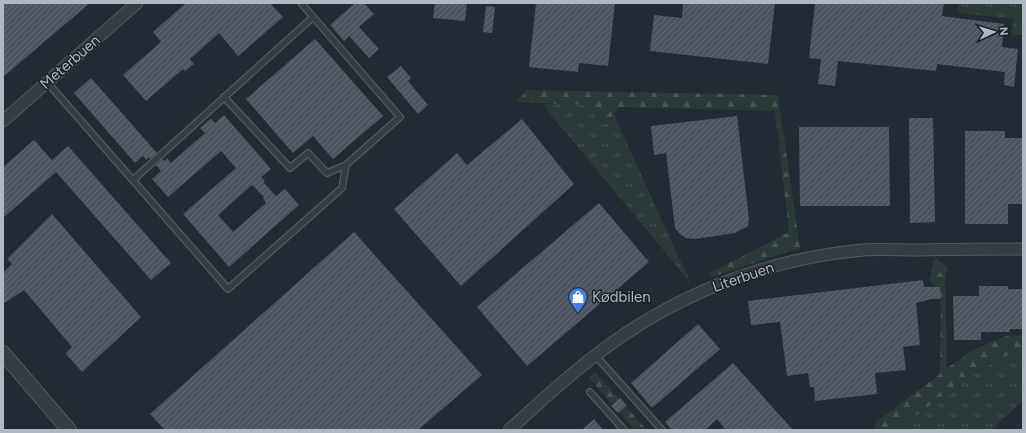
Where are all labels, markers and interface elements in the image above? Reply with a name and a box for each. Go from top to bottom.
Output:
north arrow [974,12,1014,52]
text: N [997,27,1010,36]
street label: Meterbuen [36,31,104,93]
street label: Literbuen [710,258,776,296]
shop icon: Kødbilen [567,286,589,314]
place label: Kødbilen [592,288,651,306]

